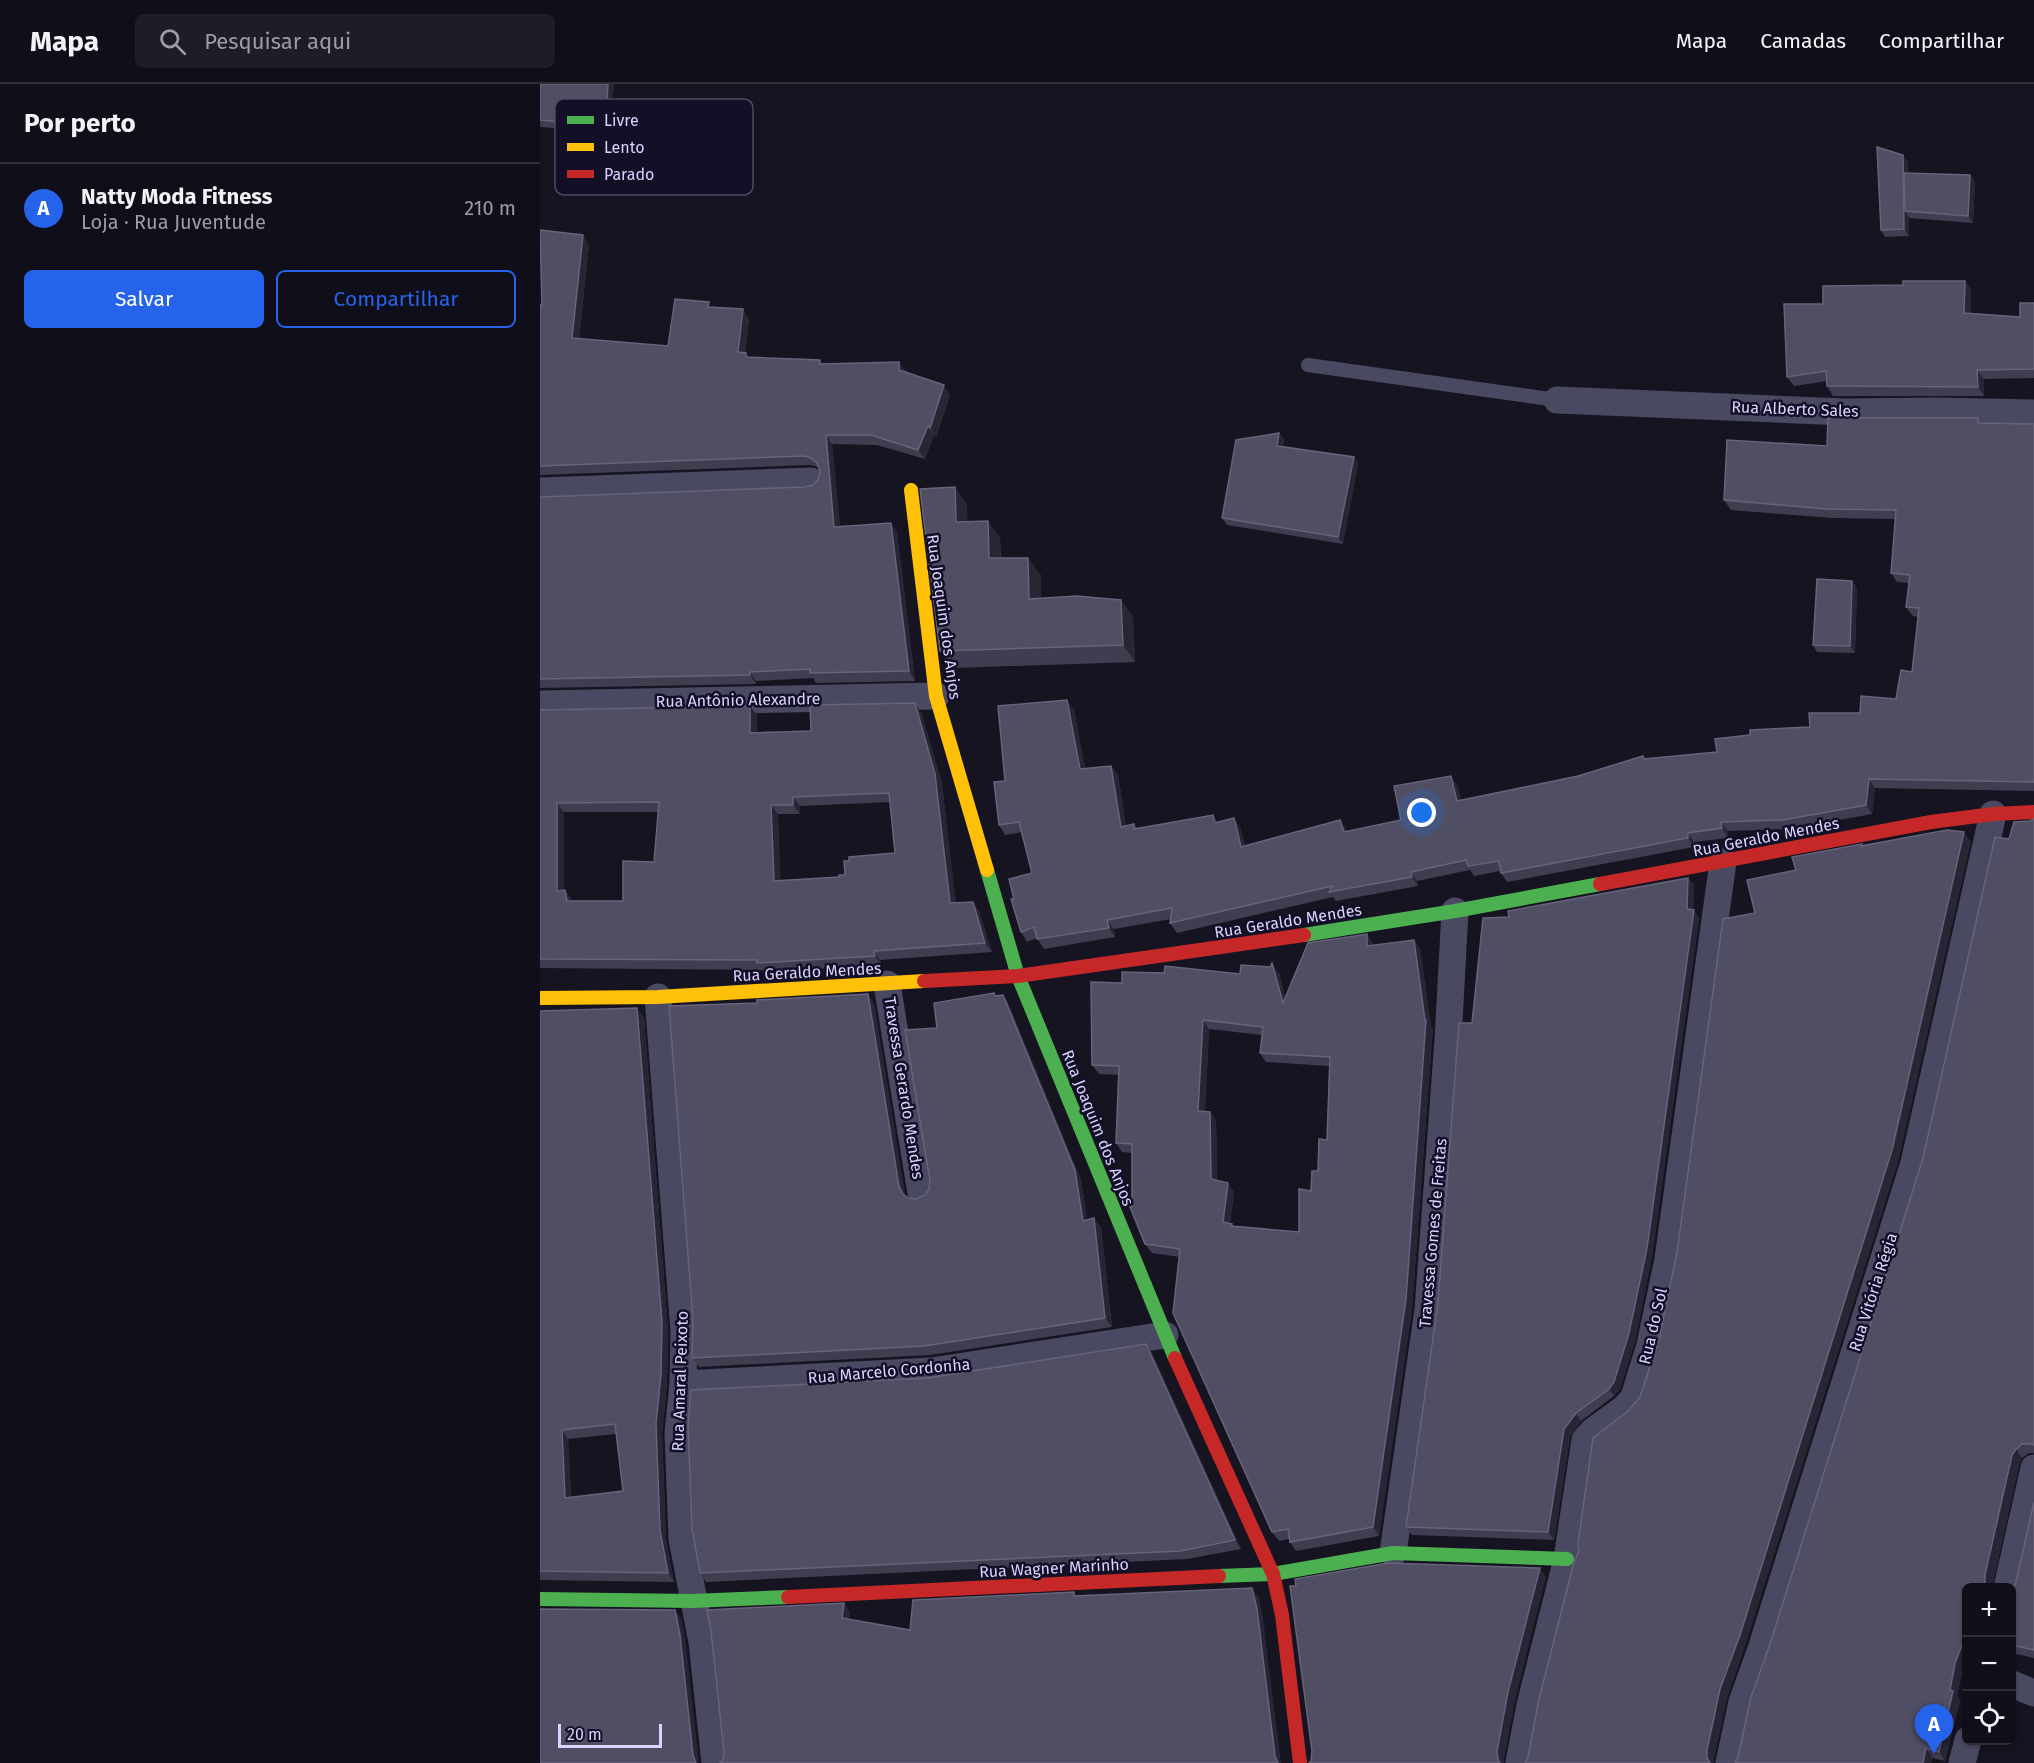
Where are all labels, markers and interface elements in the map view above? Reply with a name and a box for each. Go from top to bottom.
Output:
search box [135,14,555,68]
text: Mapa [30,25,99,58]
icon: search [156,25,189,58]
text: Pesquisar aqui [204,28,351,55]
text: Mapa [1676,28,1727,54]
text: Camadas [1760,28,1846,54]
text: Compartilhar [1879,28,2004,54]
legend [555,99,753,195]
text: Por perto [24,108,136,139]
text: Livre [604,111,639,130]
text: Lento [604,138,645,157]
text: Parado [604,165,654,184]
text: Natty Moda Fitness [81,183,272,210]
text: A [38,196,49,220]
text: 210 m [464,196,516,220]
text: Loja · Rua Juventude [81,210,266,234]
button: Salvar [24,270,264,328]
button: Compartilhar [276,270,516,328]
street label: Rua Alberto Sales [1731,397,1859,421]
street label: Rua Joaquim dos Anjos [923,533,965,701]
street label: Rua Antônio Alexandre [655,689,821,711]
your location [1407,798,1436,827]
street label: Rua Geraldo Mendes [1691,813,1841,861]
street label: Rua Geraldo Mendes [1213,900,1363,942]
street label: Rua Geraldo Mendes [732,959,882,985]
street label: Travessa Gerardo Mendes [880,996,928,1180]
street label: Rua Joaquim dos Anjos [1058,1047,1138,1209]
street label: Travessa Gomes de Freitas [1415,1138,1451,1328]
street label: Rua Vitória Régia [1845,1230,1901,1354]
street label: Rua do Sol [1635,1286,1671,1366]
street label: Rua Amaral Peixoto [668,1310,692,1452]
street label: Rua Marcelo Cordonha [807,1354,971,1388]
street label: Rua Wagner Marinho [979,1555,1129,1581]
map controls [1962,1583,2016,1745]
button: + [1962,1583,2016,1637]
button: − [1962,1637,2016,1691]
button: locate [1962,1691,2016,1745]
pin: A [1914,1704,1954,1754]
scale bar [558,1721,662,1748]
text: 20 m [567,1725,602,1744]

